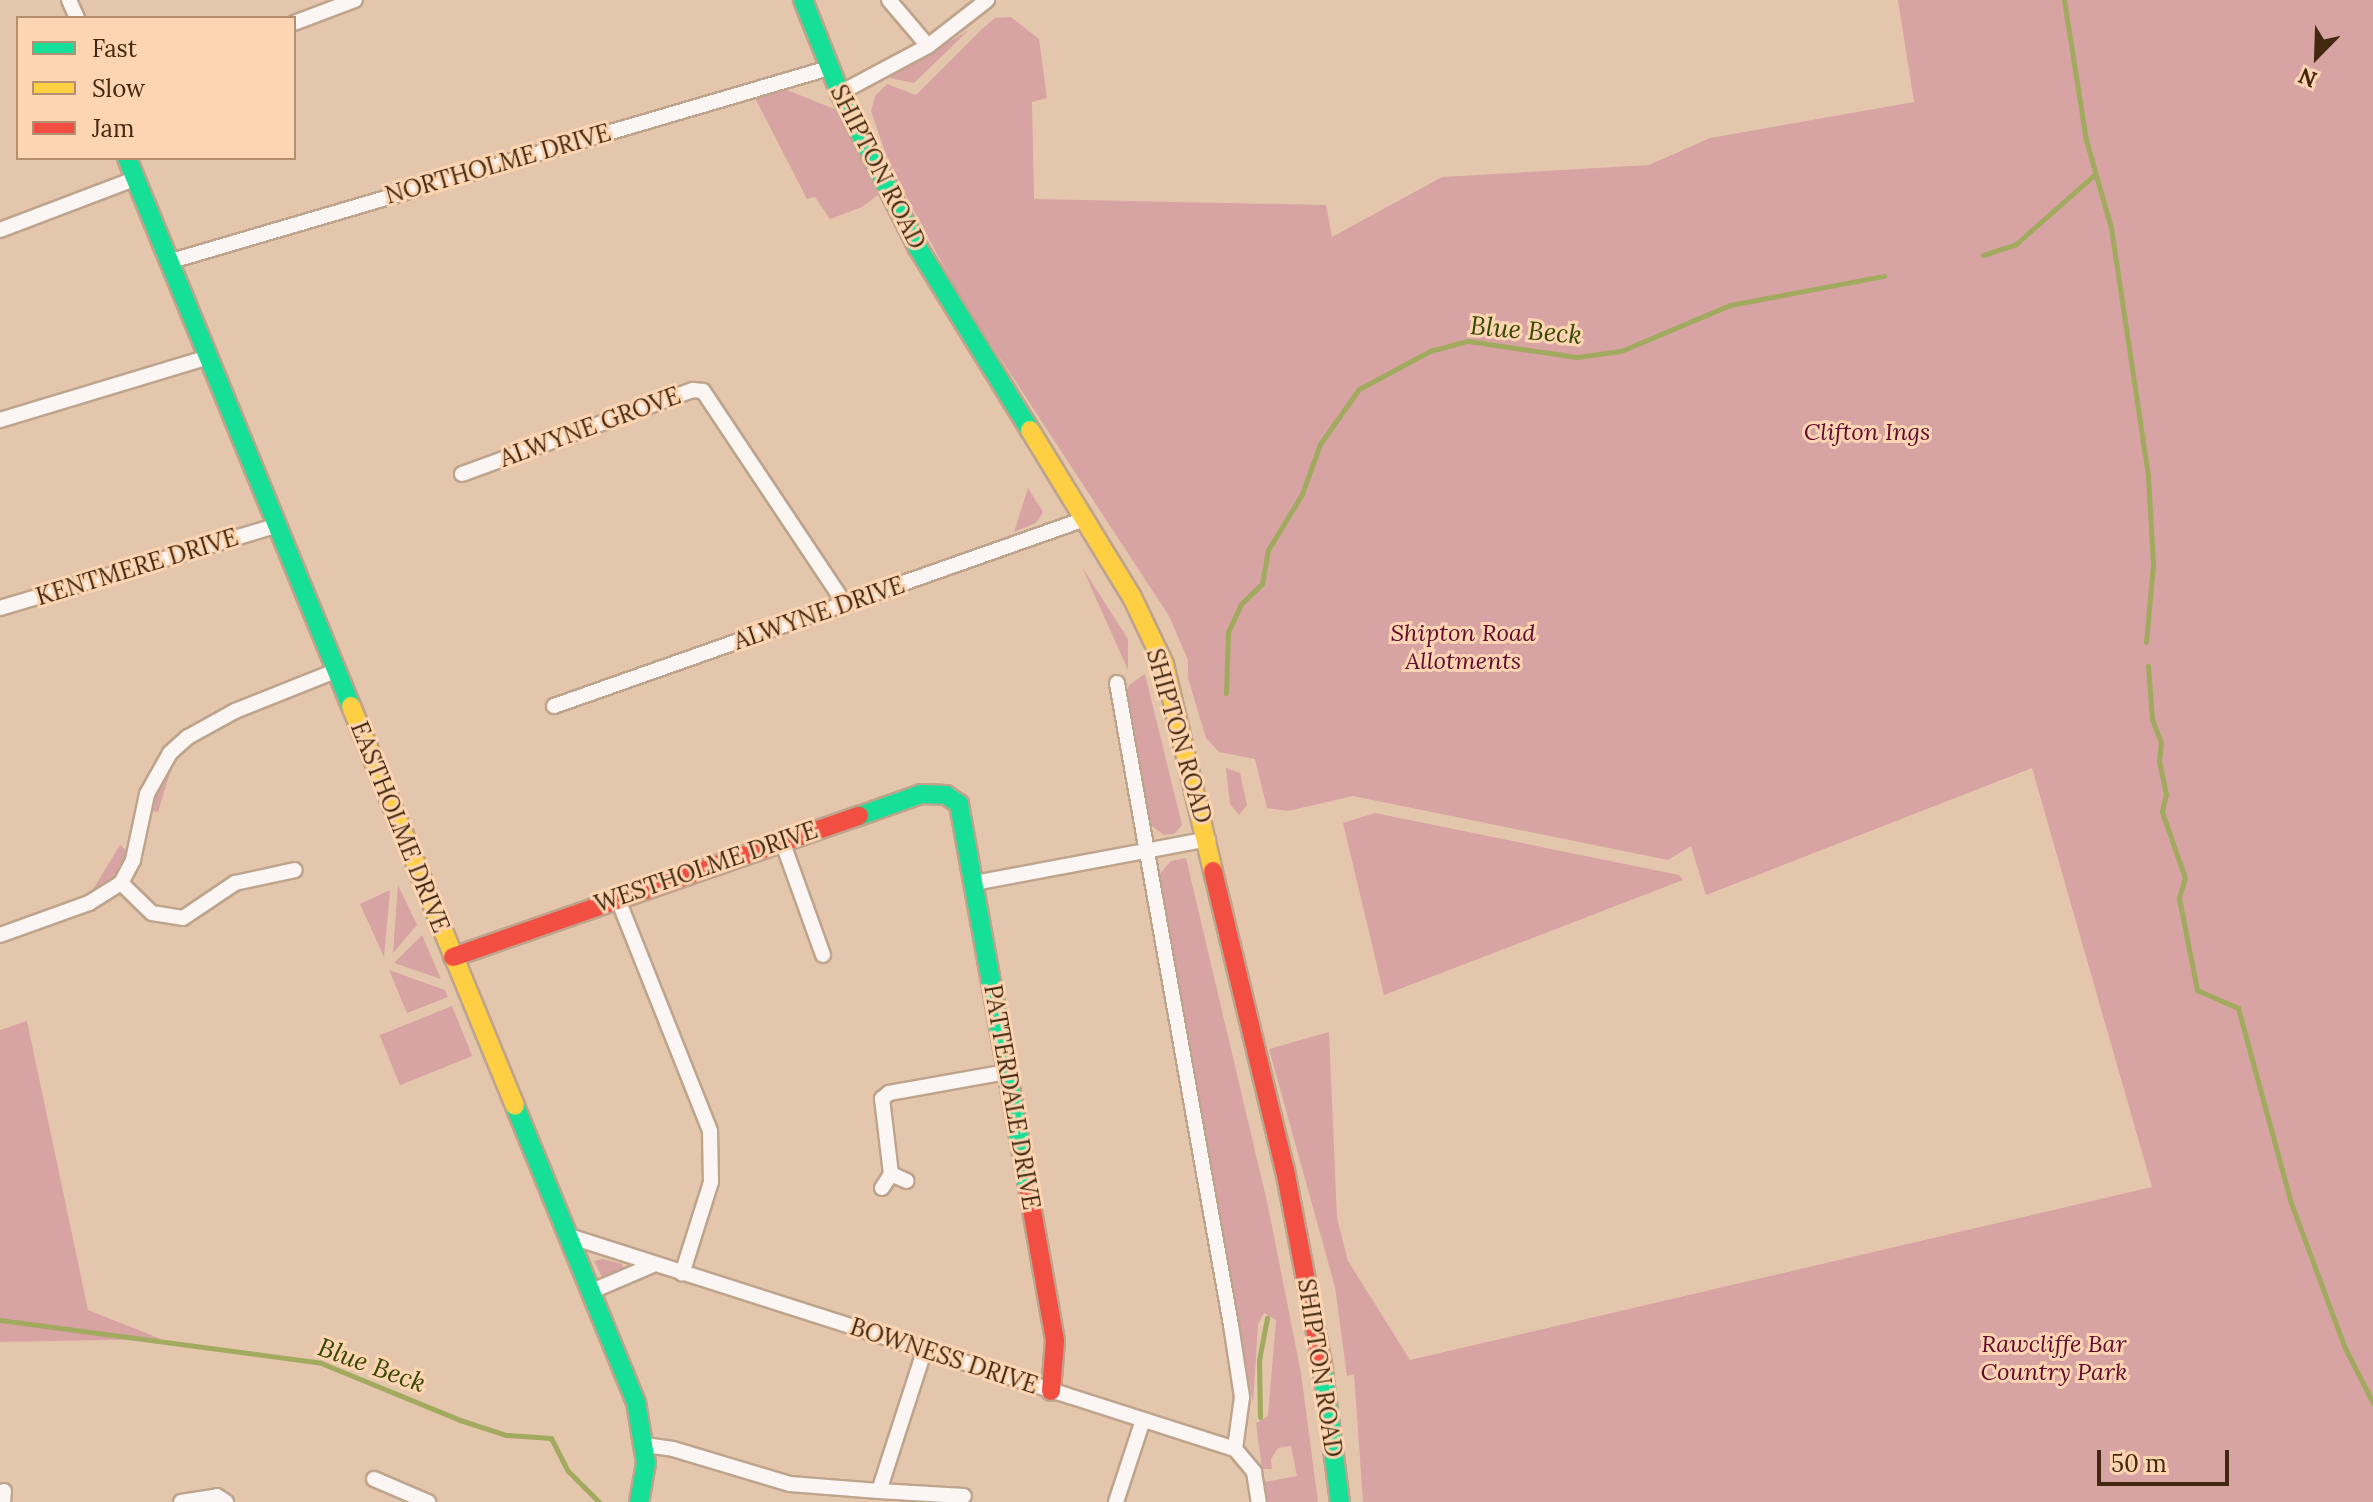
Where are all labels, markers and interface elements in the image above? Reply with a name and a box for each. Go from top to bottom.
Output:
legend [16,16,296,160]
north arrow [2277,16,2357,96]
text: Fast [92,33,137,64]
text: N [2294,62,2321,94]
text: Slow [92,73,145,104]
street label: SHIPTON ROAD [824,80,932,254]
text: Jam [92,113,134,144]
street label: NORTHOLME DRIVE [382,118,614,210]
water label: Blue Beck [1469,310,1583,350]
street label: ALWYNE GROVE [496,381,684,473]
park label: Clifton Ings [1804,418,1930,446]
street label: KENTMERE DRIVE [33,523,241,611]
street label: ALWYNE DRIVE [730,570,908,656]
park label: Shipton Road Allotments [1391,619,1535,675]
street label: SHIPTON ROAD [1140,645,1218,827]
street label: EASTHOLME DRIVE [345,717,455,937]
street label: WESTHOLME DRIVE [591,815,821,919]
street label: PATTERDALE DRIVE [978,982,1046,1212]
street label: SHIPTON ROAD [1292,1277,1348,1459]
street label: BOWNESS DRIVE [847,1312,1041,1400]
park label: Rawcliffe Bar Country Park [1981,1330,2127,1386]
water label: Blue Beck [314,1331,430,1399]
scale bar [2101,1434,2233,1484]
text: 50 m [2111,1448,2167,1479]

